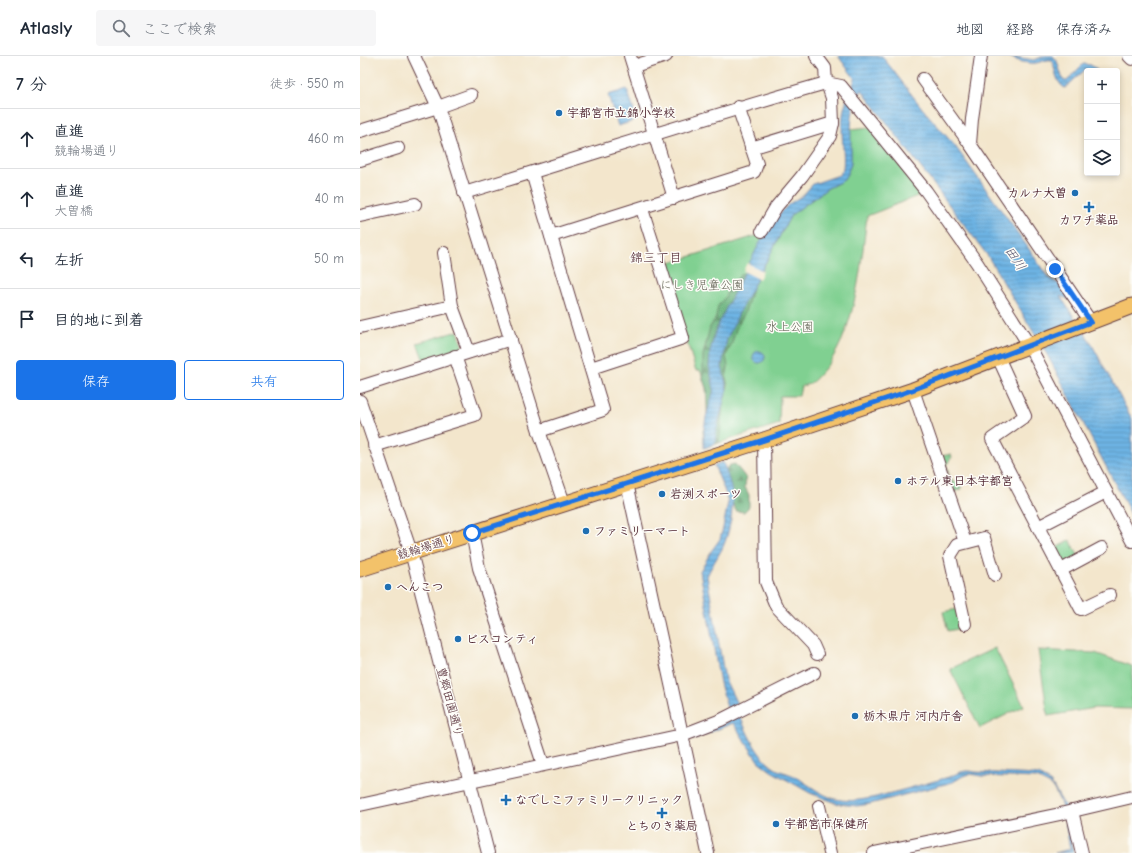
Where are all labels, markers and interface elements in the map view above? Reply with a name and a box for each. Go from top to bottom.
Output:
search box [96,10,376,46]
text: Atlasly [20,17,72,39]
icon: search [110,17,132,39]
text: ここで検索 [142,20,217,38]
text: 地図 [956,21,984,38]
text: 経路 [1006,21,1034,38]
text: 保存済み [1056,21,1112,38]
map controls [1084,68,1120,176]
button: + [1084,68,1120,104]
text: 7 分 [16,75,47,94]
text: 徒歩 · 550 m [270,76,344,91]
button: − [1084,104,1120,140]
place label: 宇都宮市立錦小学校 [567,106,675,120]
marker: 宇都宮市立錦小学校 [554,108,564,118]
text: 直進 [54,122,84,140]
icon: ahead [16,128,38,150]
text: 460 m [308,131,344,146]
button: layers [1084,140,1120,176]
text: 競輪場通り [54,143,119,158]
text: 直進 [54,182,84,200]
place label: カルナ大曽 [1007,186,1067,200]
icon: ahead [16,188,38,210]
marker: カルナ大曽 [1070,188,1080,198]
text: 40 m [315,191,344,206]
marker: カワチ薬品 [1084,202,1094,212]
text: 大曽橋 [54,203,93,218]
place label: カワチ薬品 [1059,213,1119,227]
water label: 田川 [1002,243,1029,273]
icon: left [16,248,38,270]
district label: 錦三丁目 [630,250,682,265]
text: 左折 [54,251,84,269]
text: 50 m [314,251,344,266]
route end [1046,260,1064,278]
park label: にしき児童公園 [660,278,744,292]
icon: arrive [16,308,38,330]
text: 目的地に到着 [54,311,144,329]
park label: 水上公園 [766,320,814,334]
button: 保存 [16,360,176,400]
button: 共有 [184,360,344,400]
place label: ホテル東日本宇都宮 [906,474,1013,488]
marker: ホテル東日本宇都宮 [893,476,903,486]
place label: 岩渕スポーツ [670,487,742,501]
marker: 岩渕スポーツ [657,489,667,499]
route start [463,524,481,542]
place label: ファミリーマート [594,524,690,538]
marker: ファミリーマート [581,526,591,536]
street label: 競輪場通り [395,532,457,562]
place label: へんこつ [396,580,444,594]
marker: へんこつ [383,582,393,592]
place label: ビスコンティ [466,632,538,646]
marker: ビスコンティ [453,634,463,644]
street label: 豊郷田園通り [434,665,466,739]
place label: 栃木県庁 河内庁舎 [863,709,963,723]
marker: 栃木県庁 河内庁舎 [850,711,860,721]
place label: なでしこファミリークリニック [515,793,683,807]
marker: なでしこファミリークリニック [500,794,512,806]
marker: とちのき薬局 [657,808,667,818]
place label: 宇都宮市保健所 [784,817,869,831]
place label: とちのき薬局 [626,819,698,833]
marker: 宇都宮市保健所 [771,819,781,829]

